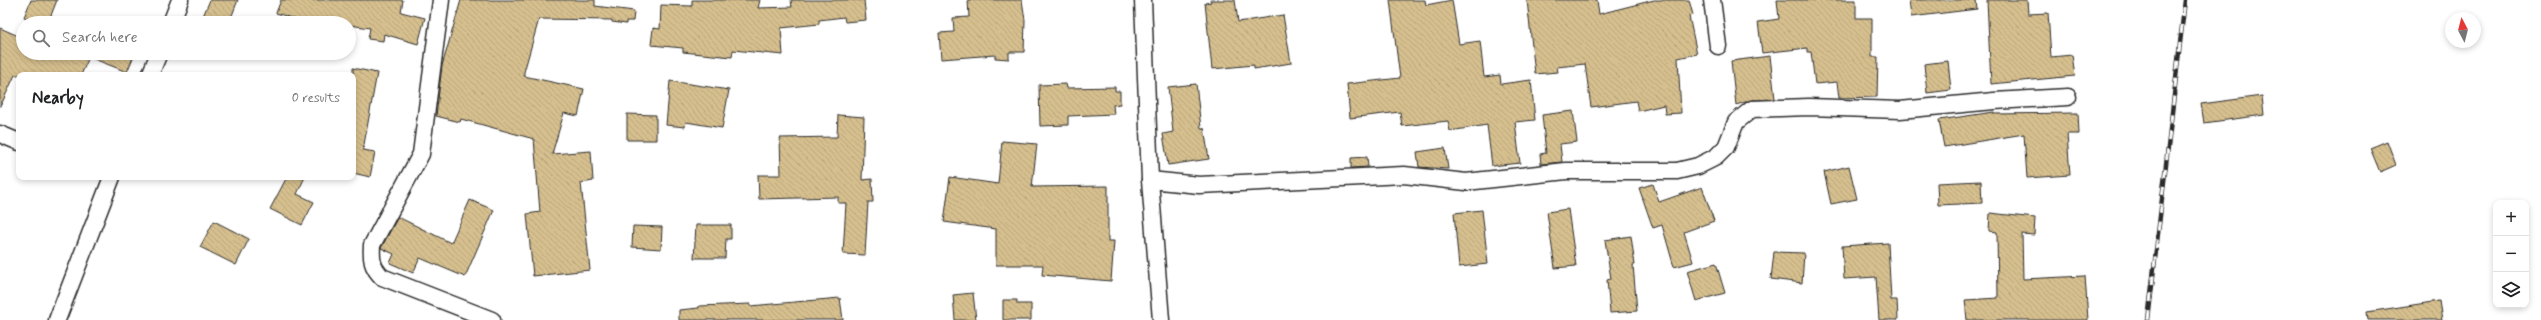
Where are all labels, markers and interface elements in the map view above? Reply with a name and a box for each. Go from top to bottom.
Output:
north arrow [2445,12,2481,48]
search box [16,16,356,60]
icon: search [30,27,52,49]
text: Search here [62,28,138,48]
text: Nearby [32,87,84,109]
text: 0 results [292,90,340,107]
map controls [2493,200,2529,308]
button: + [2493,200,2529,236]
button: − [2493,236,2529,272]
button: layers [2493,272,2529,308]

